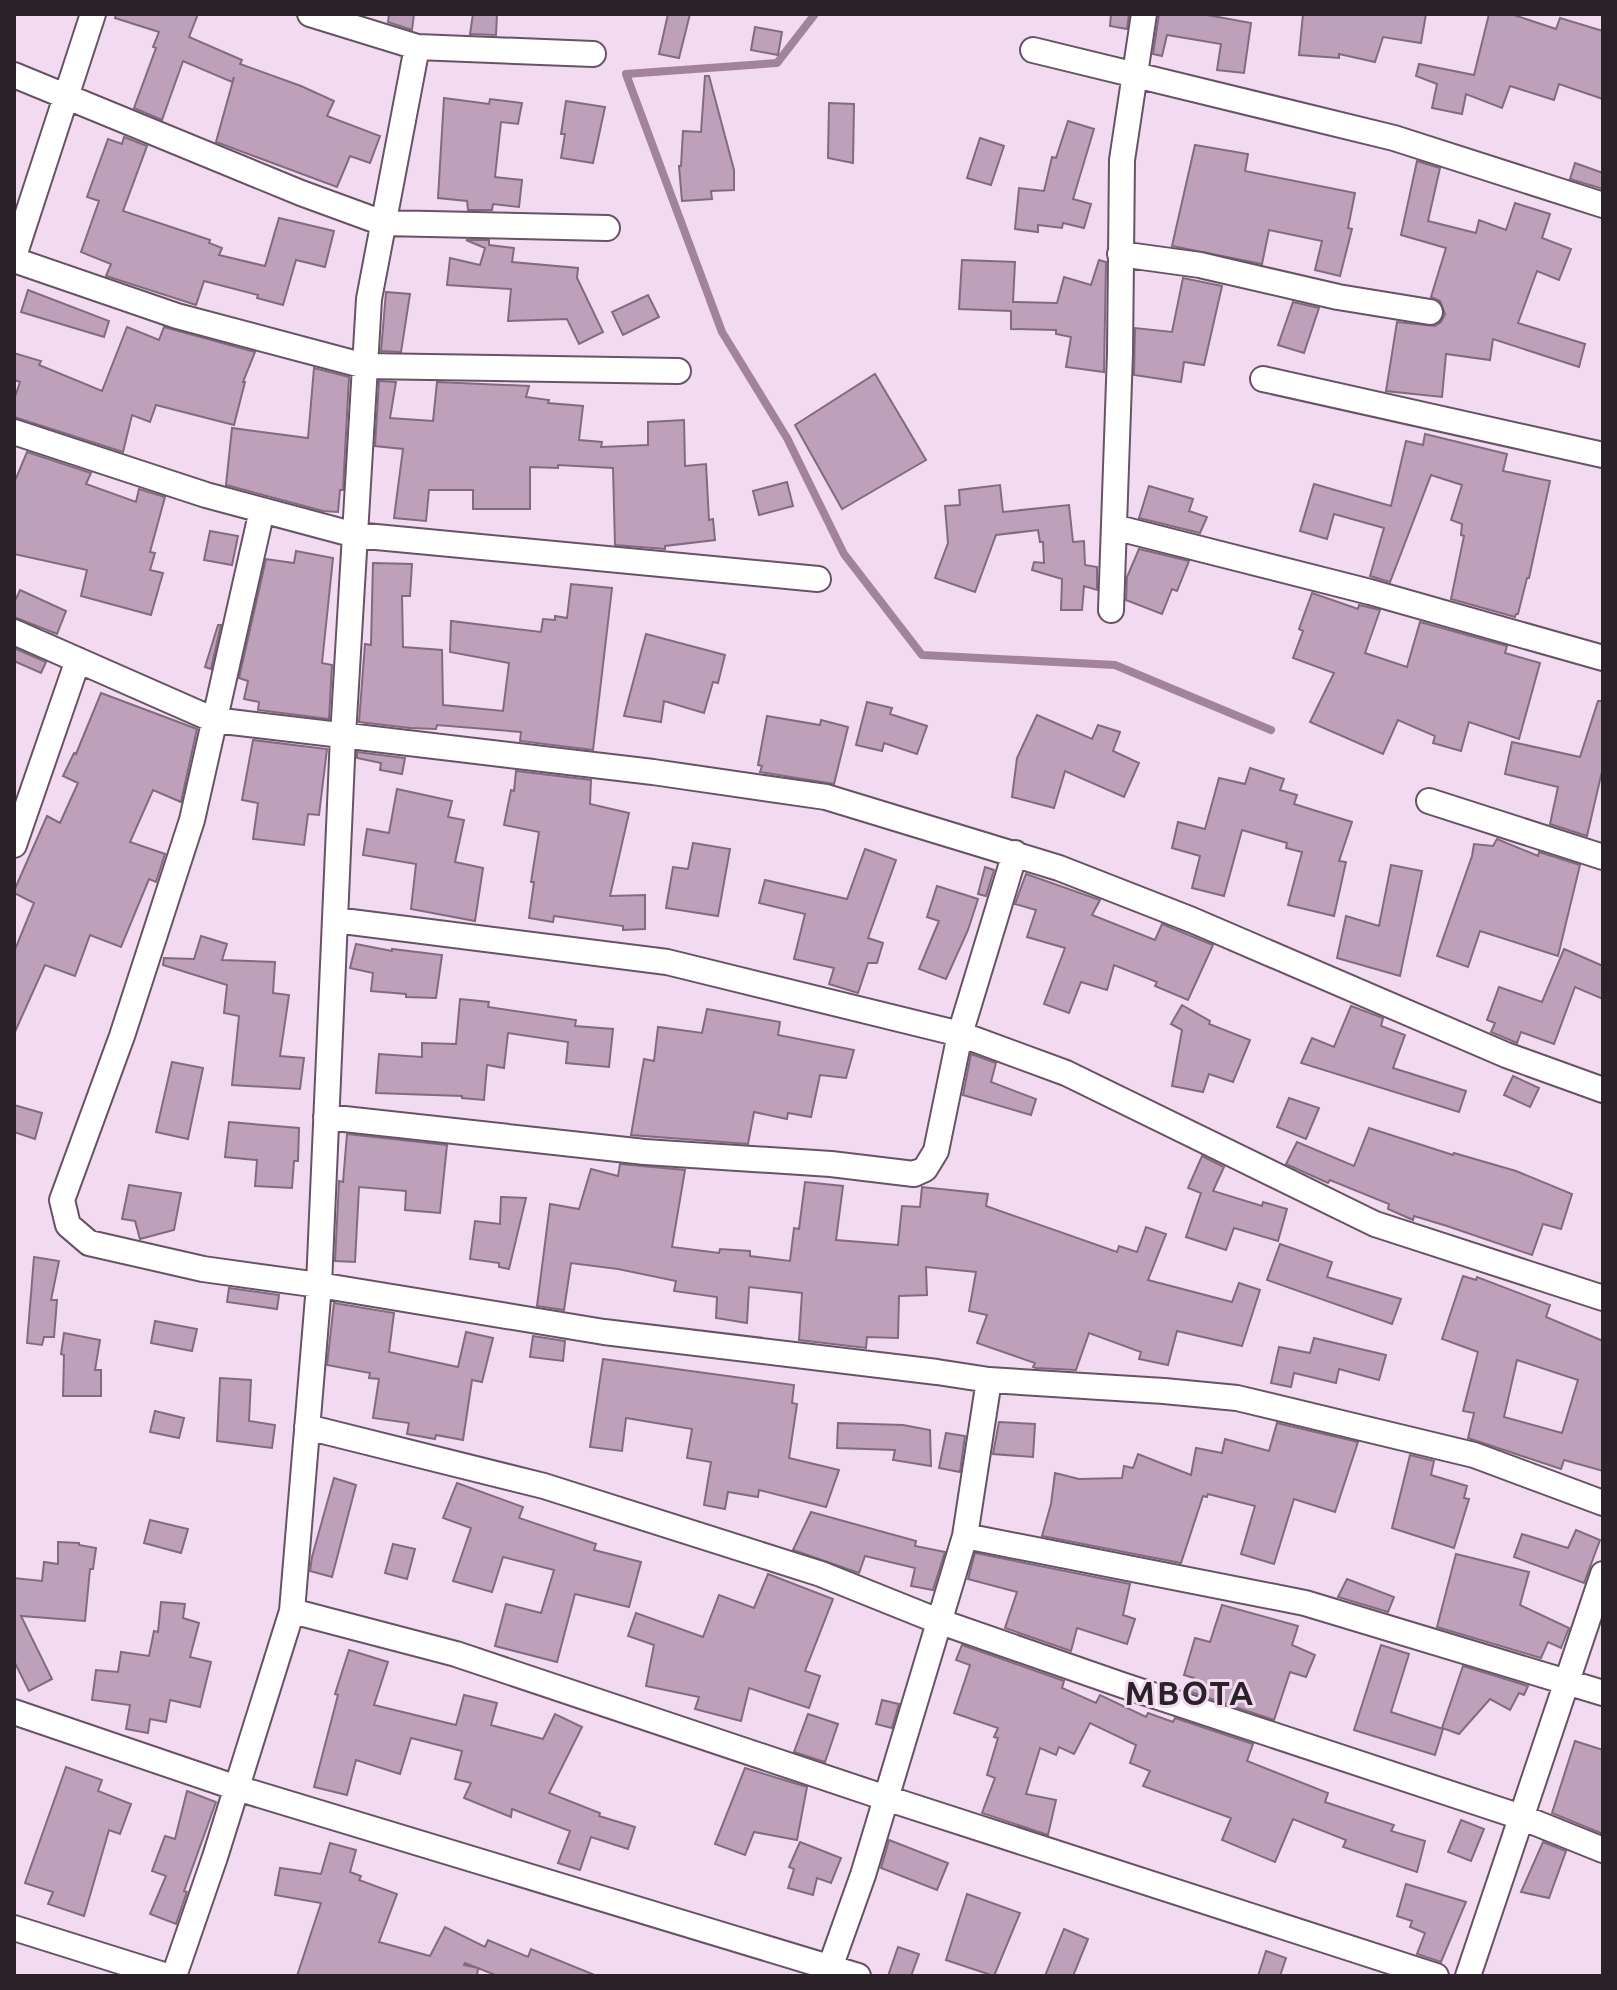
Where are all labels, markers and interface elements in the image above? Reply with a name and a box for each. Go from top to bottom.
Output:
district label: MBOTA [1125,1673,1255,1711]

